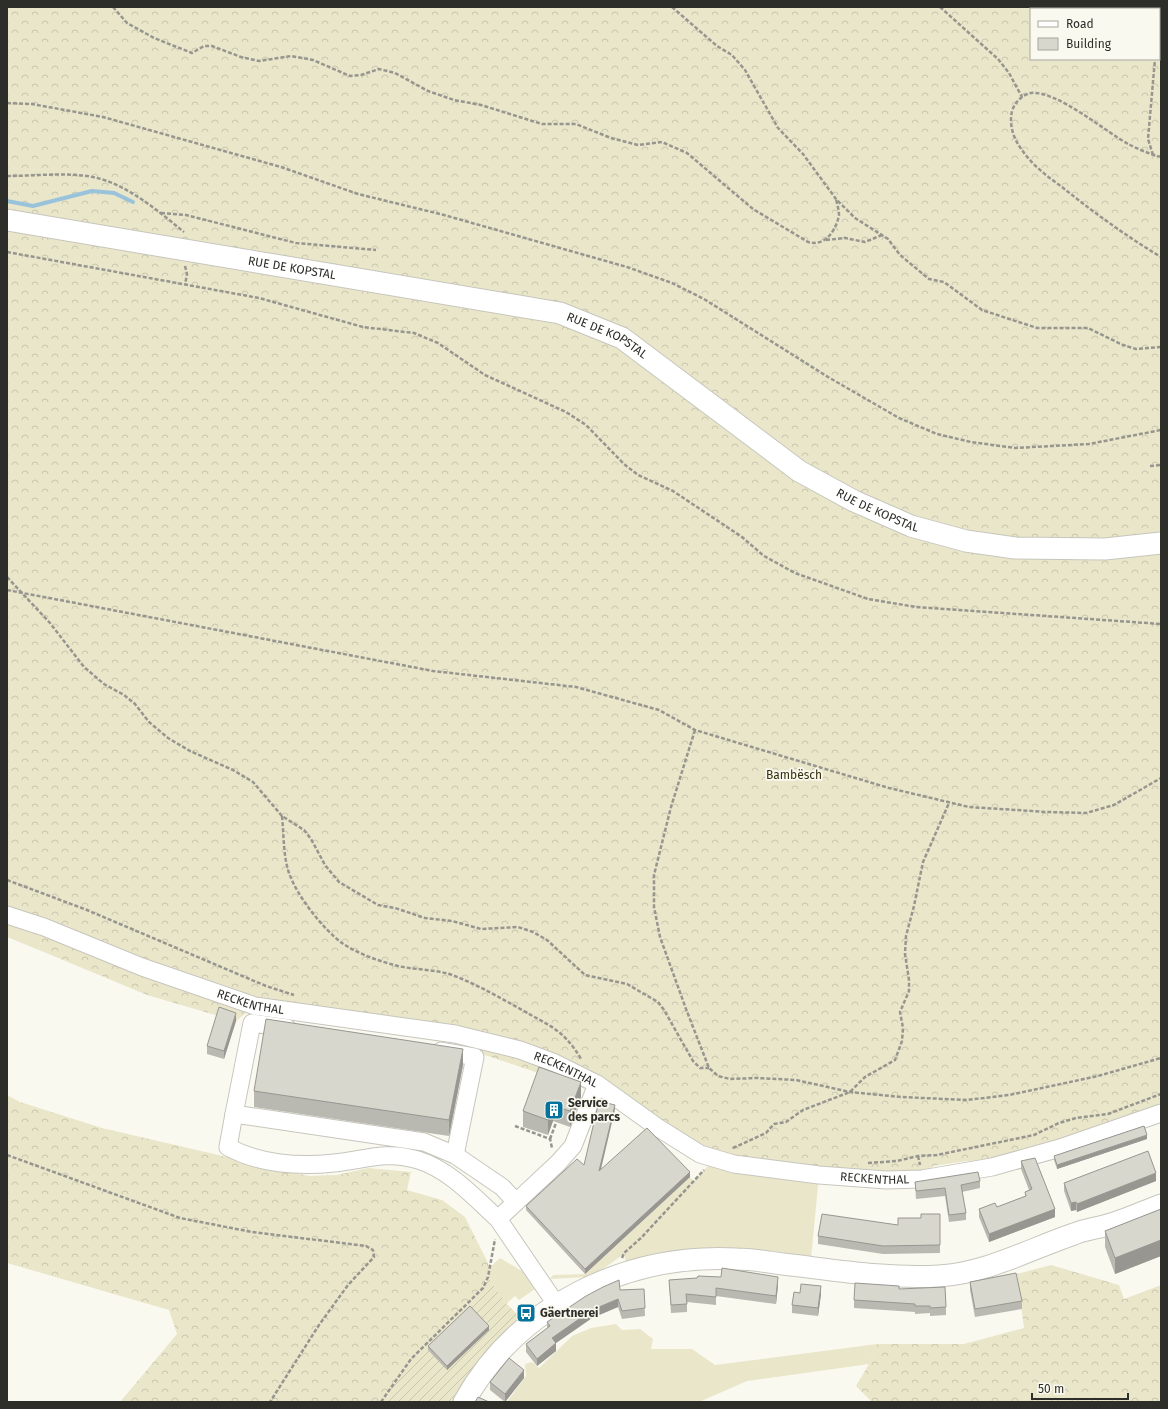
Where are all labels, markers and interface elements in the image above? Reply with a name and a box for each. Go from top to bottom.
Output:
legend [1030,8,1160,60]
text: Road [1066,17,1094,31]
text: Building [1066,37,1112,51]
street label: RUE DE KOPSTAL [247,254,337,282]
street label: RUE DE KOPSTAL [565,309,650,362]
street label: RUE DE KOPSTAL [834,486,920,535]
park label: Bambësch [766,768,822,782]
street label: RECKENTHAL [215,986,285,1017]
street label: RECKENTHAL [532,1049,600,1090]
place label: Service des parcs [568,1096,620,1124]
building icon: Service des parcs [543,1099,565,1121]
street label: RECKENTHAL [840,1170,909,1187]
bus stop icon: Gäertnerei [515,1302,537,1324]
place label: Gäertnerei [540,1306,598,1320]
scale bar [1032,1375,1128,1401]
text: 50 m [1038,1382,1064,1396]

